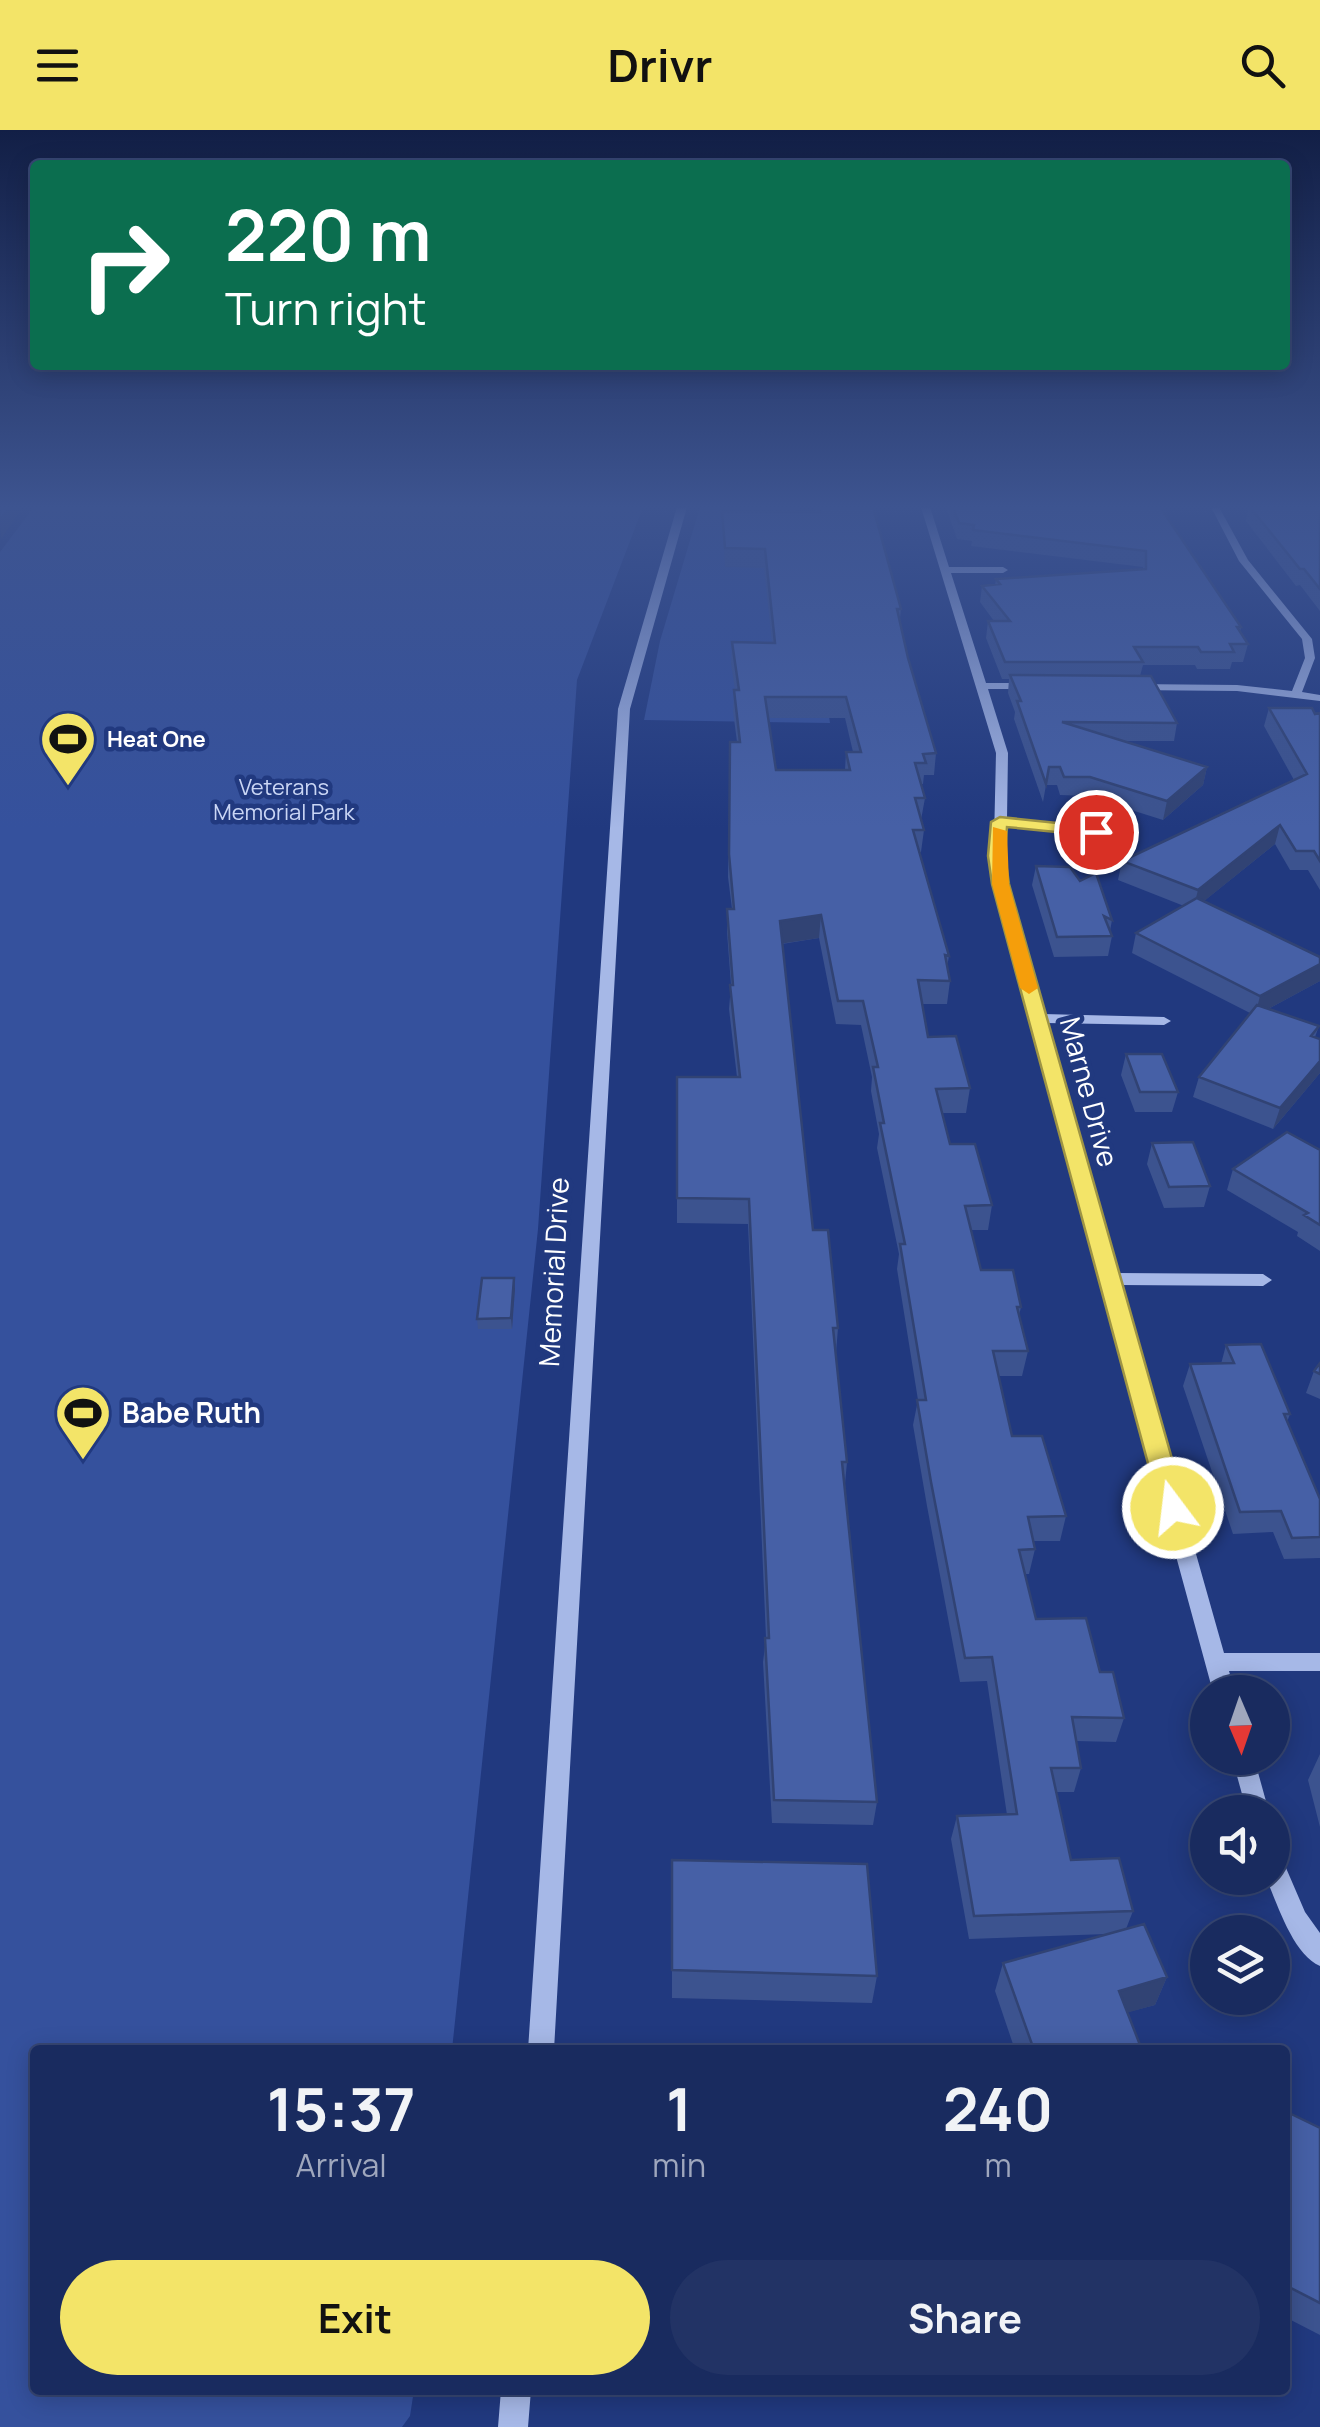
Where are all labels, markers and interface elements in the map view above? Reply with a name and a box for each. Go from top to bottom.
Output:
text: Drivr [608,34,712,96]
icon: menu [30,38,85,93]
icon: search [1235,38,1290,93]
text: 220 m [225,186,431,282]
icon: right [60,200,190,330]
text: Turn right [225,277,426,339]
sports icon: Heat One [38,709,98,788]
place label: Heat One [107,724,206,754]
park label: Veterans Memorial Park [213,772,356,827]
pin [1054,790,1139,875]
icon: arrive [1069,805,1124,860]
street label: Marne Drive [1052,1013,1128,1171]
street label: Memorial Drive [529,1176,577,1368]
sports icon: Babe Ruth [53,1383,113,1462]
place label: Babe Ruth [122,1393,261,1431]
position arrow [1121,1456,1225,1560]
north arrow [1190,1675,1290,1775]
map controls [1190,1675,1290,2015]
button: sound [1190,1795,1290,1895]
button: layers [1190,1915,1290,2015]
text: 15:37 [267,2067,416,2149]
text: 1 [666,2067,692,2149]
text: 240 [943,2067,1053,2149]
text: Arrival [295,2143,387,2187]
text: min [652,2143,706,2187]
text: m [984,2143,1012,2187]
button: Exit [60,2260,650,2375]
button: Share [670,2260,1260,2375]

